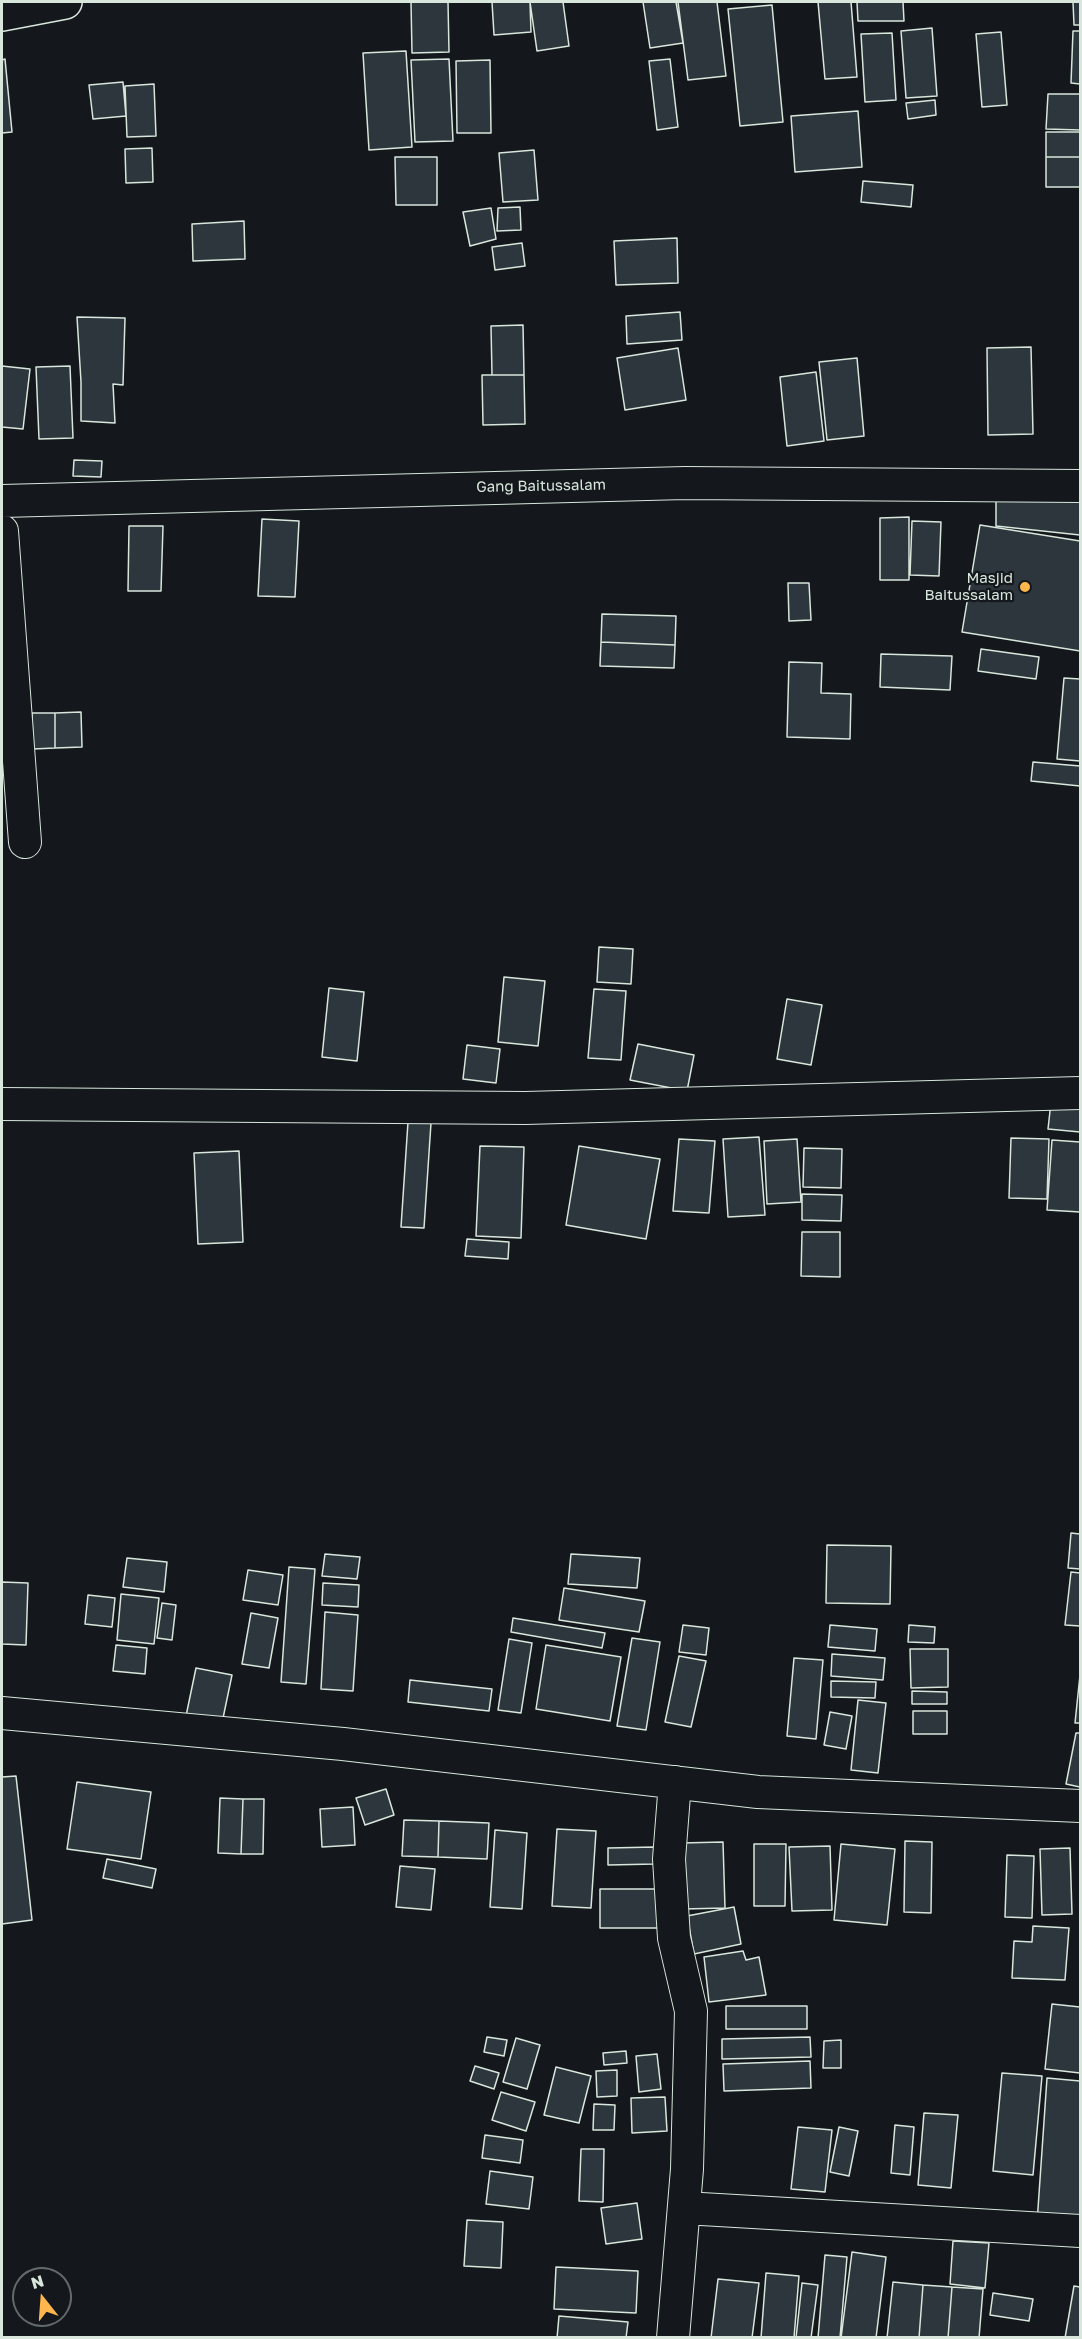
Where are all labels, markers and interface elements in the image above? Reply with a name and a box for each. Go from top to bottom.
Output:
street label: Gang Baitussalam [476,476,606,496]
place label: Masjid Baitussalam [924,569,1013,604]
marker: Masjid Baitussalam [1018,580,1032,594]
north arrow [12,2267,72,2327]
text: N [29,2270,46,2293]

